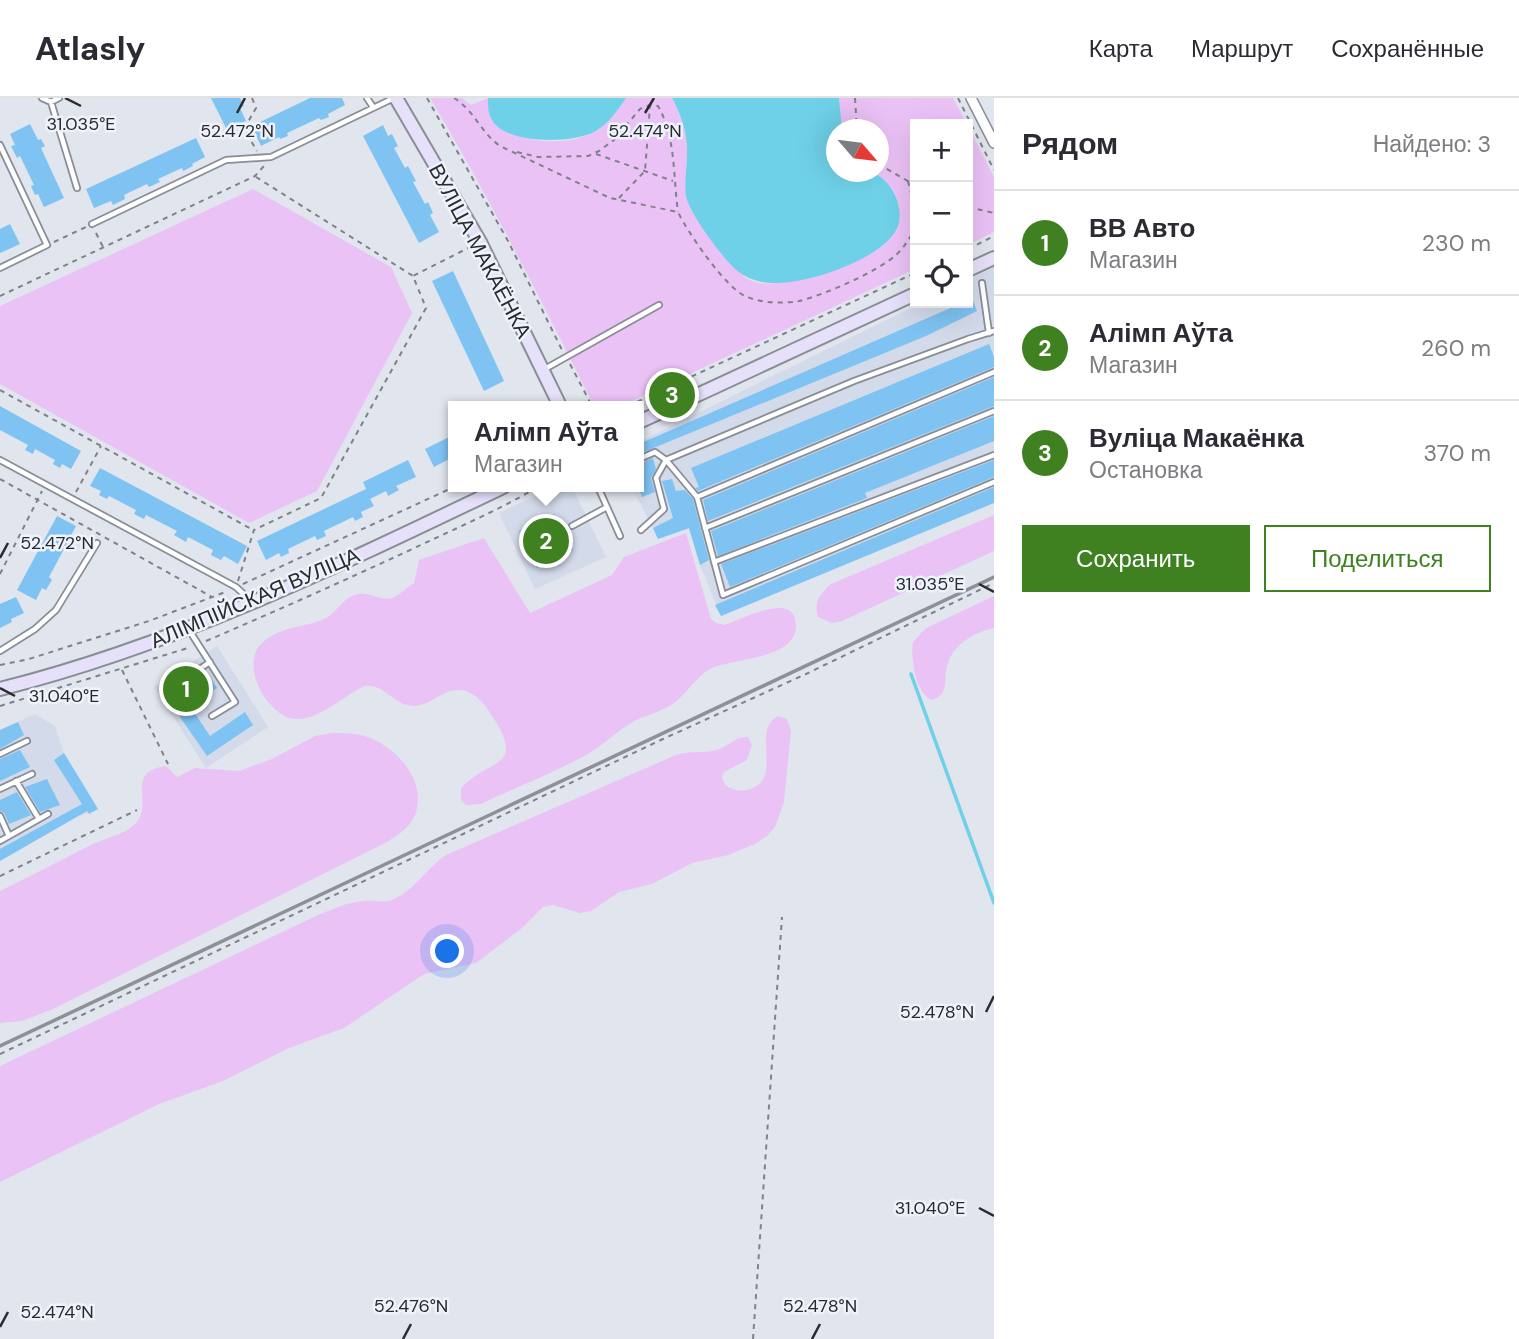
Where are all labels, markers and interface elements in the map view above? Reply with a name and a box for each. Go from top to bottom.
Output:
text: Atlasly [35,27,145,70]
text: Карта [1089,33,1153,64]
text: Маршрут [1191,33,1293,64]
text: Сохранённые [1331,33,1484,64]
text: 31.035°E [46,112,116,136]
text: 52.472°N [200,119,274,143]
text: 52.474°N [608,119,682,143]
north arrow [826,119,889,182]
map controls [910,119,973,308]
button: + [910,119,973,182]
text: Рядом [1022,124,1118,163]
text: Найдено: 3 [1373,129,1491,159]
street label: ВУЛІЦА МАКАЁНКА [422,159,538,343]
button: − [910,182,973,245]
text: ВВ Авто [1089,211,1195,245]
text: 1 [1041,228,1049,258]
text: 230 m [1422,228,1491,258]
button: locate [910,245,973,308]
text: Магазин [1089,245,1178,275]
text: Алімп Аўта [1089,316,1233,350]
text: 2 [1038,333,1052,363]
text: 260 m [1421,333,1491,363]
text: Магазин [1089,350,1178,380]
pin: 3 [649,369,695,421]
popup [448,401,644,492]
text: Алімп Аўта [474,415,618,449]
text: Вуліца Макаёнка [1089,421,1304,455]
text: 3 [1038,438,1052,468]
text: 370 m [1423,438,1491,468]
text: Магазин [474,449,563,479]
text: Остановка [1089,455,1203,485]
pin: 2 [523,515,569,567]
button: Сохранить [1022,525,1250,592]
button: Поделиться [1264,525,1491,592]
text: 52.472°N [20,531,94,555]
street label: АЛІМПІЙСКАЯ ВУЛІЦА [146,541,364,655]
text: 31.035°E [895,572,965,596]
pin: 1 [163,663,209,715]
text: 31.040°E [29,684,99,708]
your location [430,934,464,968]
text: 52.478°N [900,1000,974,1024]
text: 31.040°E [895,1196,965,1220]
text: 52.476°N [374,1294,448,1318]
text: 52.478°N [783,1294,857,1318]
text: 52.474°N [20,1300,94,1324]

